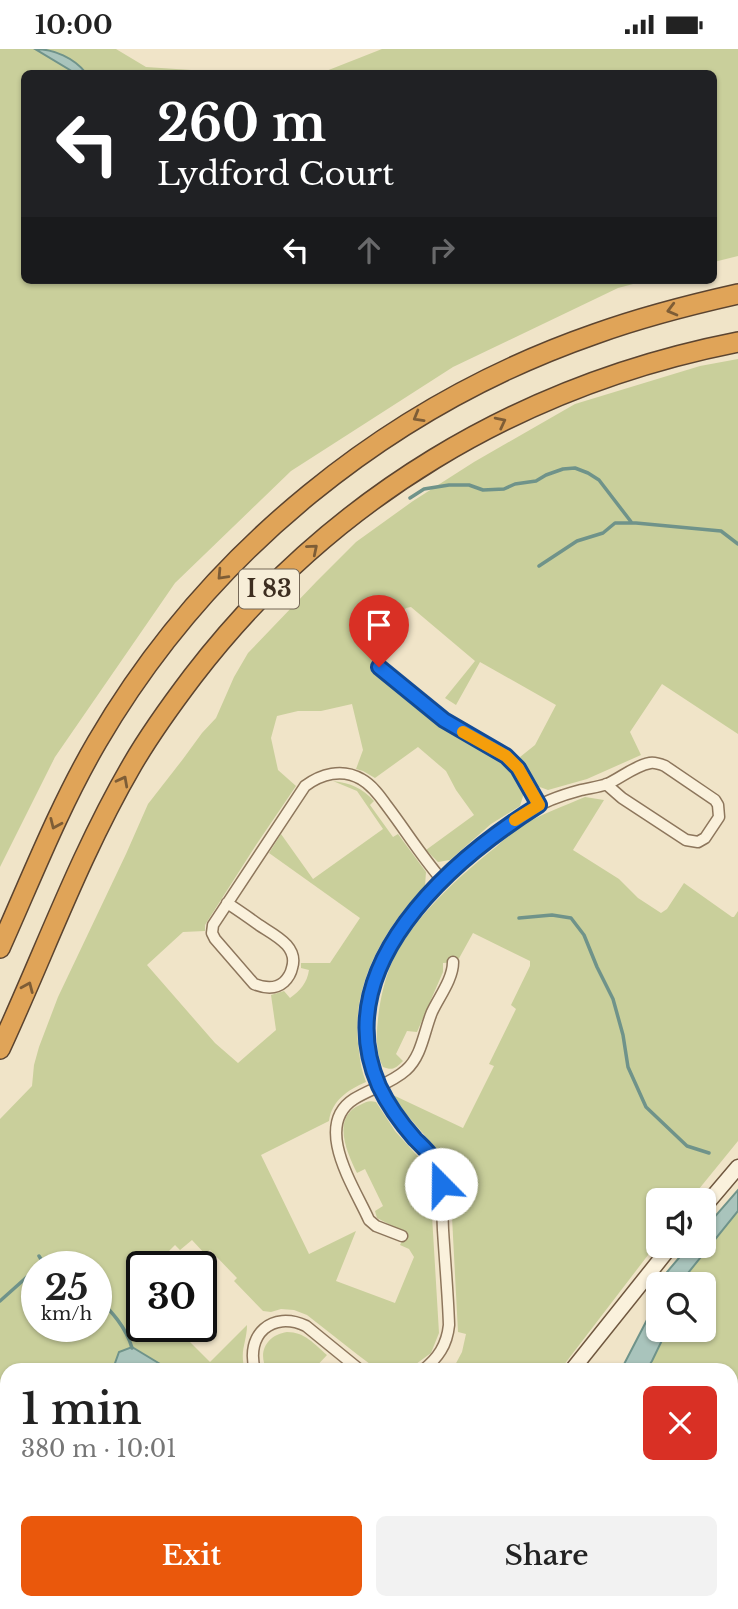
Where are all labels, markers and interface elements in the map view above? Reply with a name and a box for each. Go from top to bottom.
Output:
text: 10:00 [35,9,113,41]
text: 260 m [157,93,326,154]
icon: left [42,98,133,189]
text: Lydford Court [157,154,394,194]
icon: left [277,231,315,269]
icon: ahead [350,231,388,269]
icon: right [423,231,461,269]
one-way arrow [666,302,678,316]
one-way arrow [412,409,425,422]
one-way arrow [494,416,506,430]
one-way arrow [305,545,318,557]
one-way arrow [218,567,230,580]
road number: I 83 [239,569,299,609]
pin [349,595,409,667]
icon: arrive [360,606,398,644]
one-way arrow [115,775,129,788]
one-way arrow [49,817,63,829]
one-way arrow [19,982,33,994]
position arrow [404,1147,478,1221]
map controls [646,1188,716,1342]
button: sound [646,1188,716,1258]
speed limit sign: 30 [126,1251,217,1342]
text: 25 [45,1266,88,1309]
button: search [646,1272,716,1342]
text: km/h [41,1303,92,1325]
text: 1 min [21,1383,142,1435]
button: close [643,1386,717,1460]
text: 380 m · 10:01 [21,1435,176,1463]
button: Exit [21,1516,362,1596]
button: Share [376,1516,717,1596]

